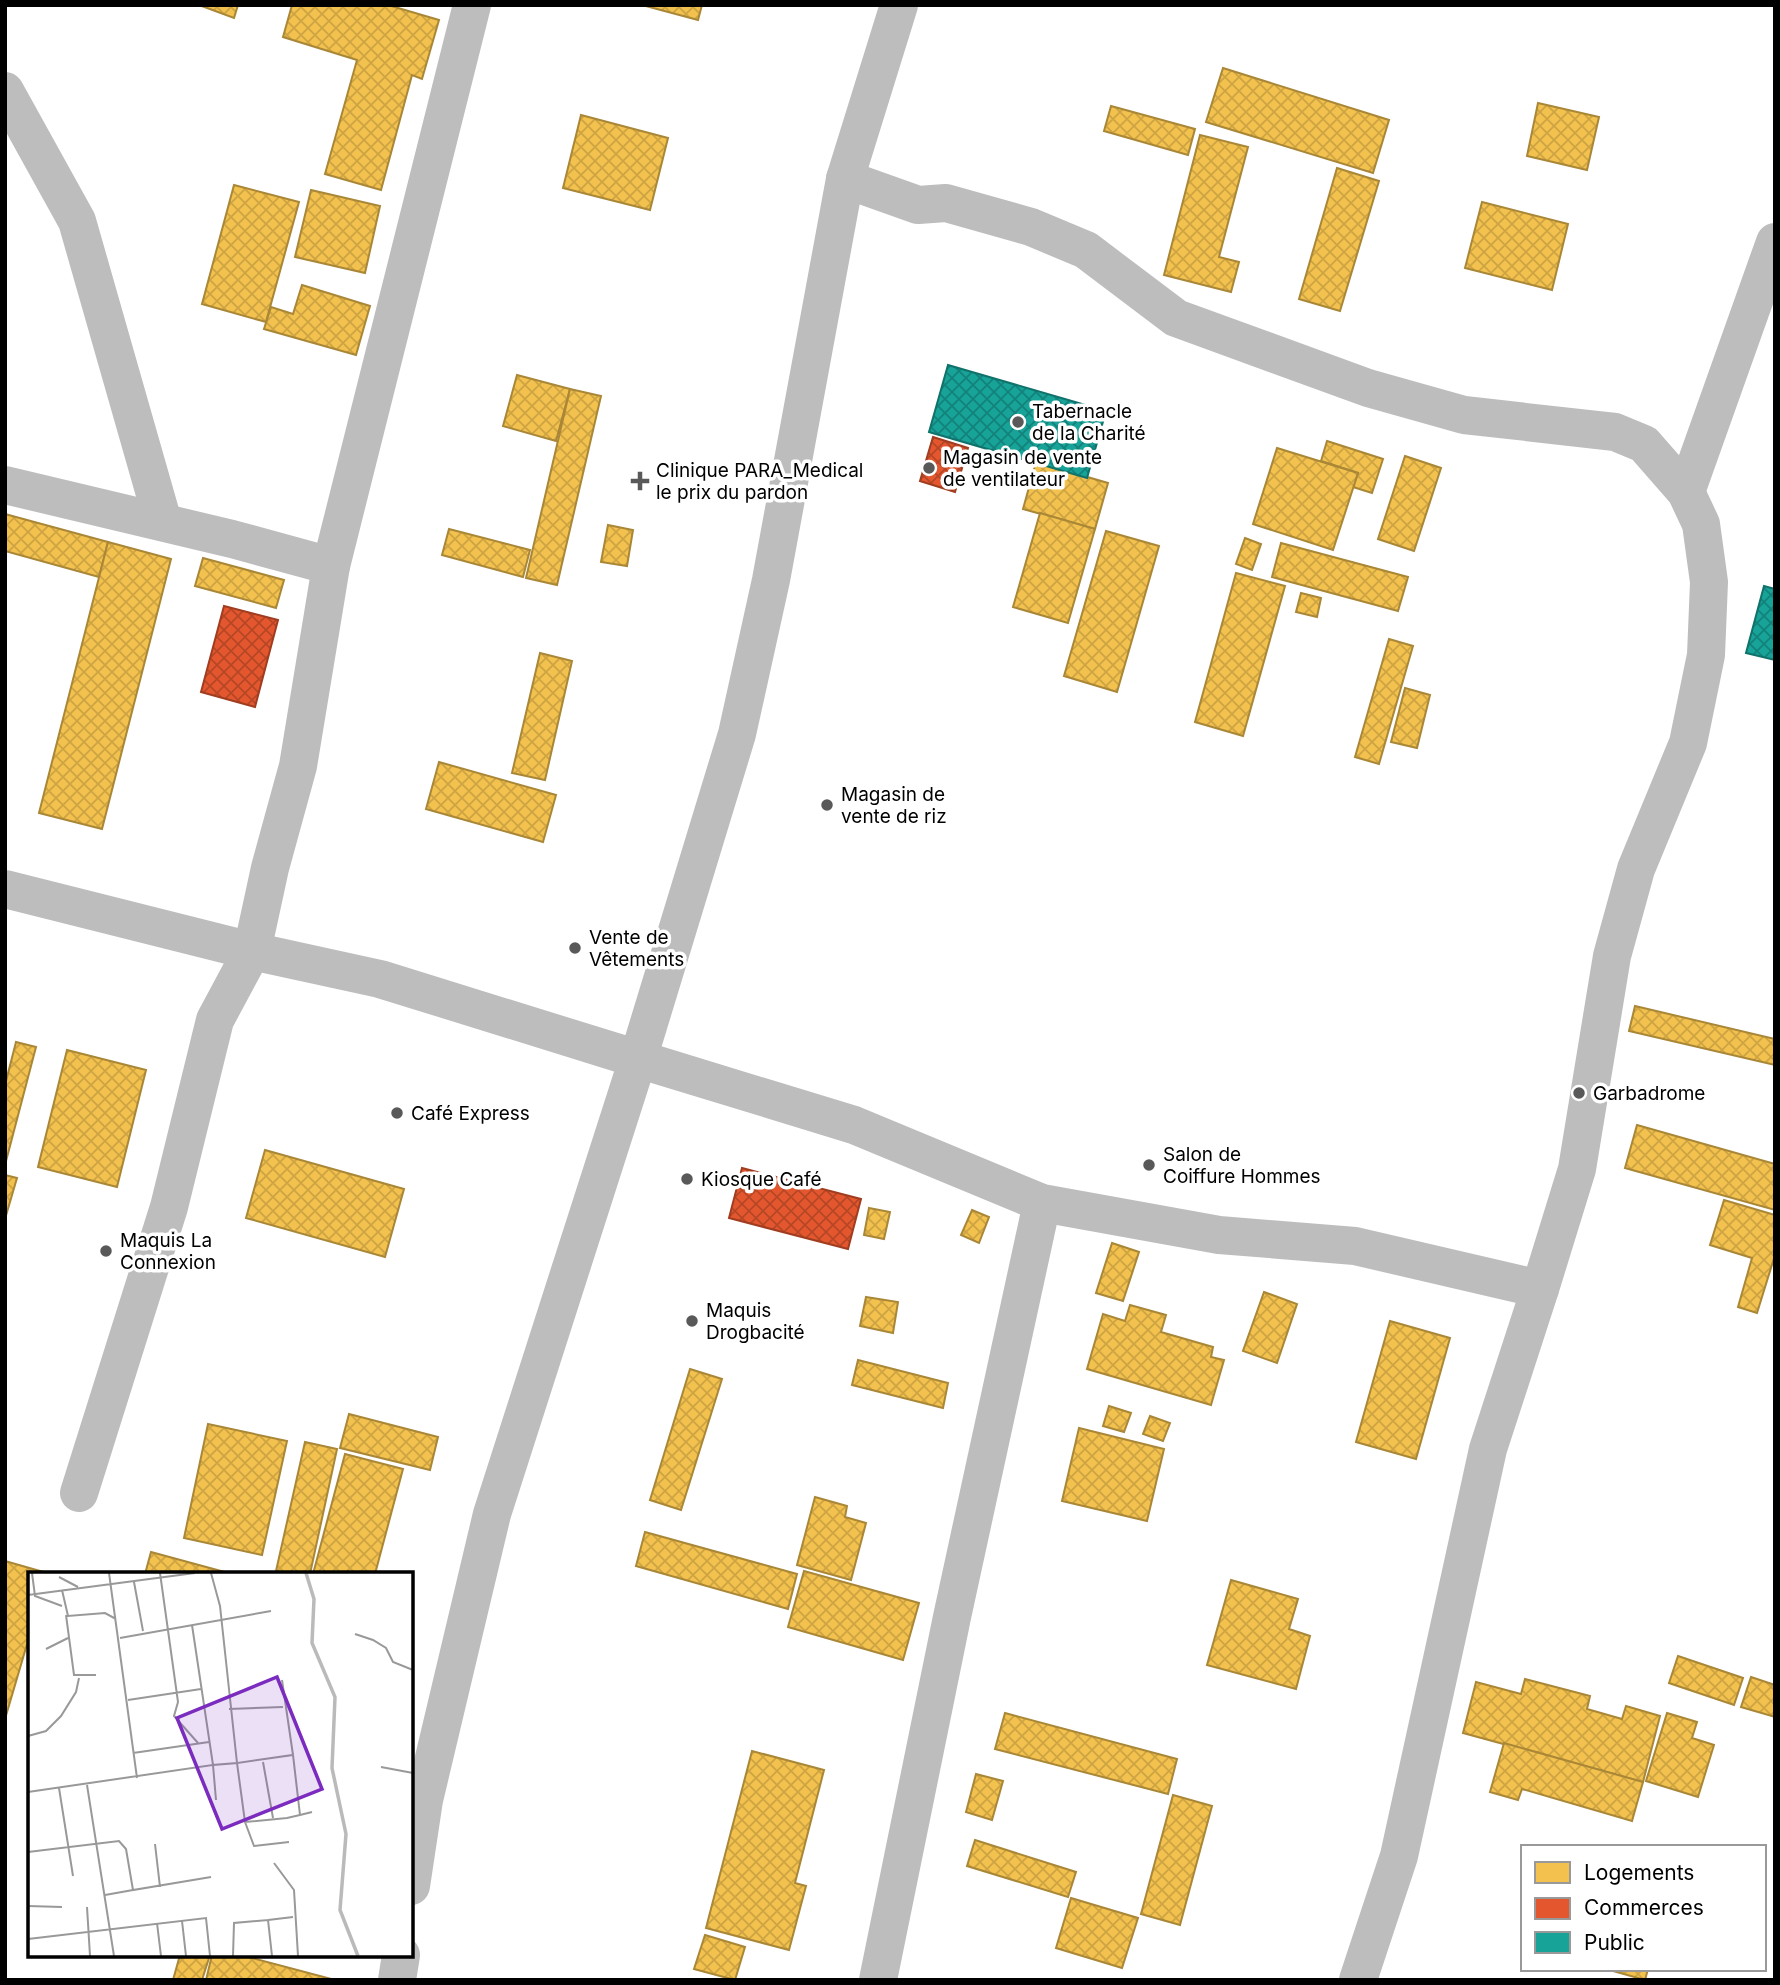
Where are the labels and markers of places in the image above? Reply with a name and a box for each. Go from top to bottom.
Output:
place label: Tabernacle de la Charité [1032,400,1146,445]
marker: Tabernacle de la Charité [1010,414,1026,430]
place label: Magasin de vente de ventilateur [943,446,1102,491]
place label: Clinique PARA_Medical le prix du pardon [656,459,863,504]
marker: Magasin de vente de ventilateur [921,460,937,476]
marker: Clinique PARA_Medical le prix du pardon [630,471,650,491]
place label: Magasin de vente de riz [841,783,947,828]
marker: Magasin de vente de riz [819,797,835,813]
place label: Vente de Vêtements [589,926,684,971]
marker: Vente de Vêtements [567,940,583,956]
place label: Garbadrome [1593,1082,1705,1105]
marker: Garbadrome [1571,1085,1587,1101]
place label: Café Express [411,1102,530,1125]
marker: Café Express [389,1105,405,1121]
place label: Salon de Coiffure Hommes [1163,1143,1321,1188]
marker: Salon de Coiffure Hommes [1141,1157,1157,1173]
place label: Kiosque Café [701,1168,821,1191]
marker: Kiosque Café [679,1171,695,1187]
place label: Maquis La Connexion [120,1229,216,1274]
marker: Maquis La Connexion [98,1243,114,1259]
place label: Maquis Drogbacité [706,1299,805,1344]
marker: Maquis Drogbacité [684,1313,700,1329]

